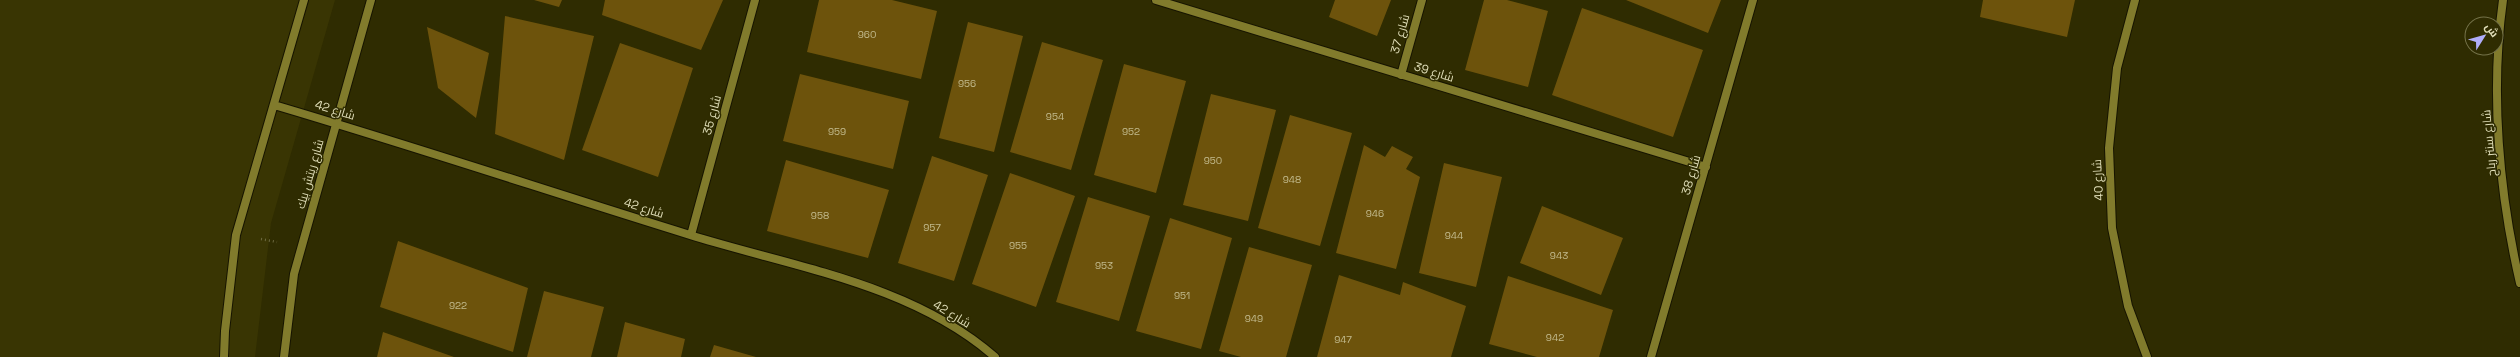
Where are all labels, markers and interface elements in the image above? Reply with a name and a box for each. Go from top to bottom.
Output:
street label: شارع 37 [1387,12,1413,56]
north arrow [2464,16,2504,56]
text: ش [2482,20,2502,40]
house number: 960 [858,28,876,41]
street label: شارع 39 [1412,58,1456,86]
house number: 956 [958,77,976,90]
street label: شارع 35 [699,93,725,137]
street label: شارع 42 [313,96,357,124]
street label: شارع سنتر رباح [2478,109,2500,177]
house number: 954 [1046,110,1064,123]
house number: 959 [828,125,846,138]
house number: 952 [1122,125,1140,138]
street label: شارع ريتش بيك [292,137,328,211]
street label: شارع 38 [1678,153,1704,197]
house number: 950 [1204,154,1222,167]
street label: شارع 40 [2089,159,2107,201]
house number: 948 [1283,173,1301,186]
street label: شارع 42 [622,194,666,222]
house number: 946 [1366,207,1384,220]
house number: 958 [811,209,829,222]
house number: 957 [923,221,941,234]
house number: 944 [1445,229,1463,242]
house number: 955 [1009,239,1027,252]
house number: 943 [1550,249,1568,262]
house number: 953 [1095,259,1113,272]
house number: 951 [1174,289,1190,302]
street label: شارع 42 [930,297,974,331]
house number: 922 [449,299,467,312]
house number: 949 [1245,312,1263,325]
house number: 942 [1546,331,1564,344]
house number: 947 [1334,333,1352,346]

